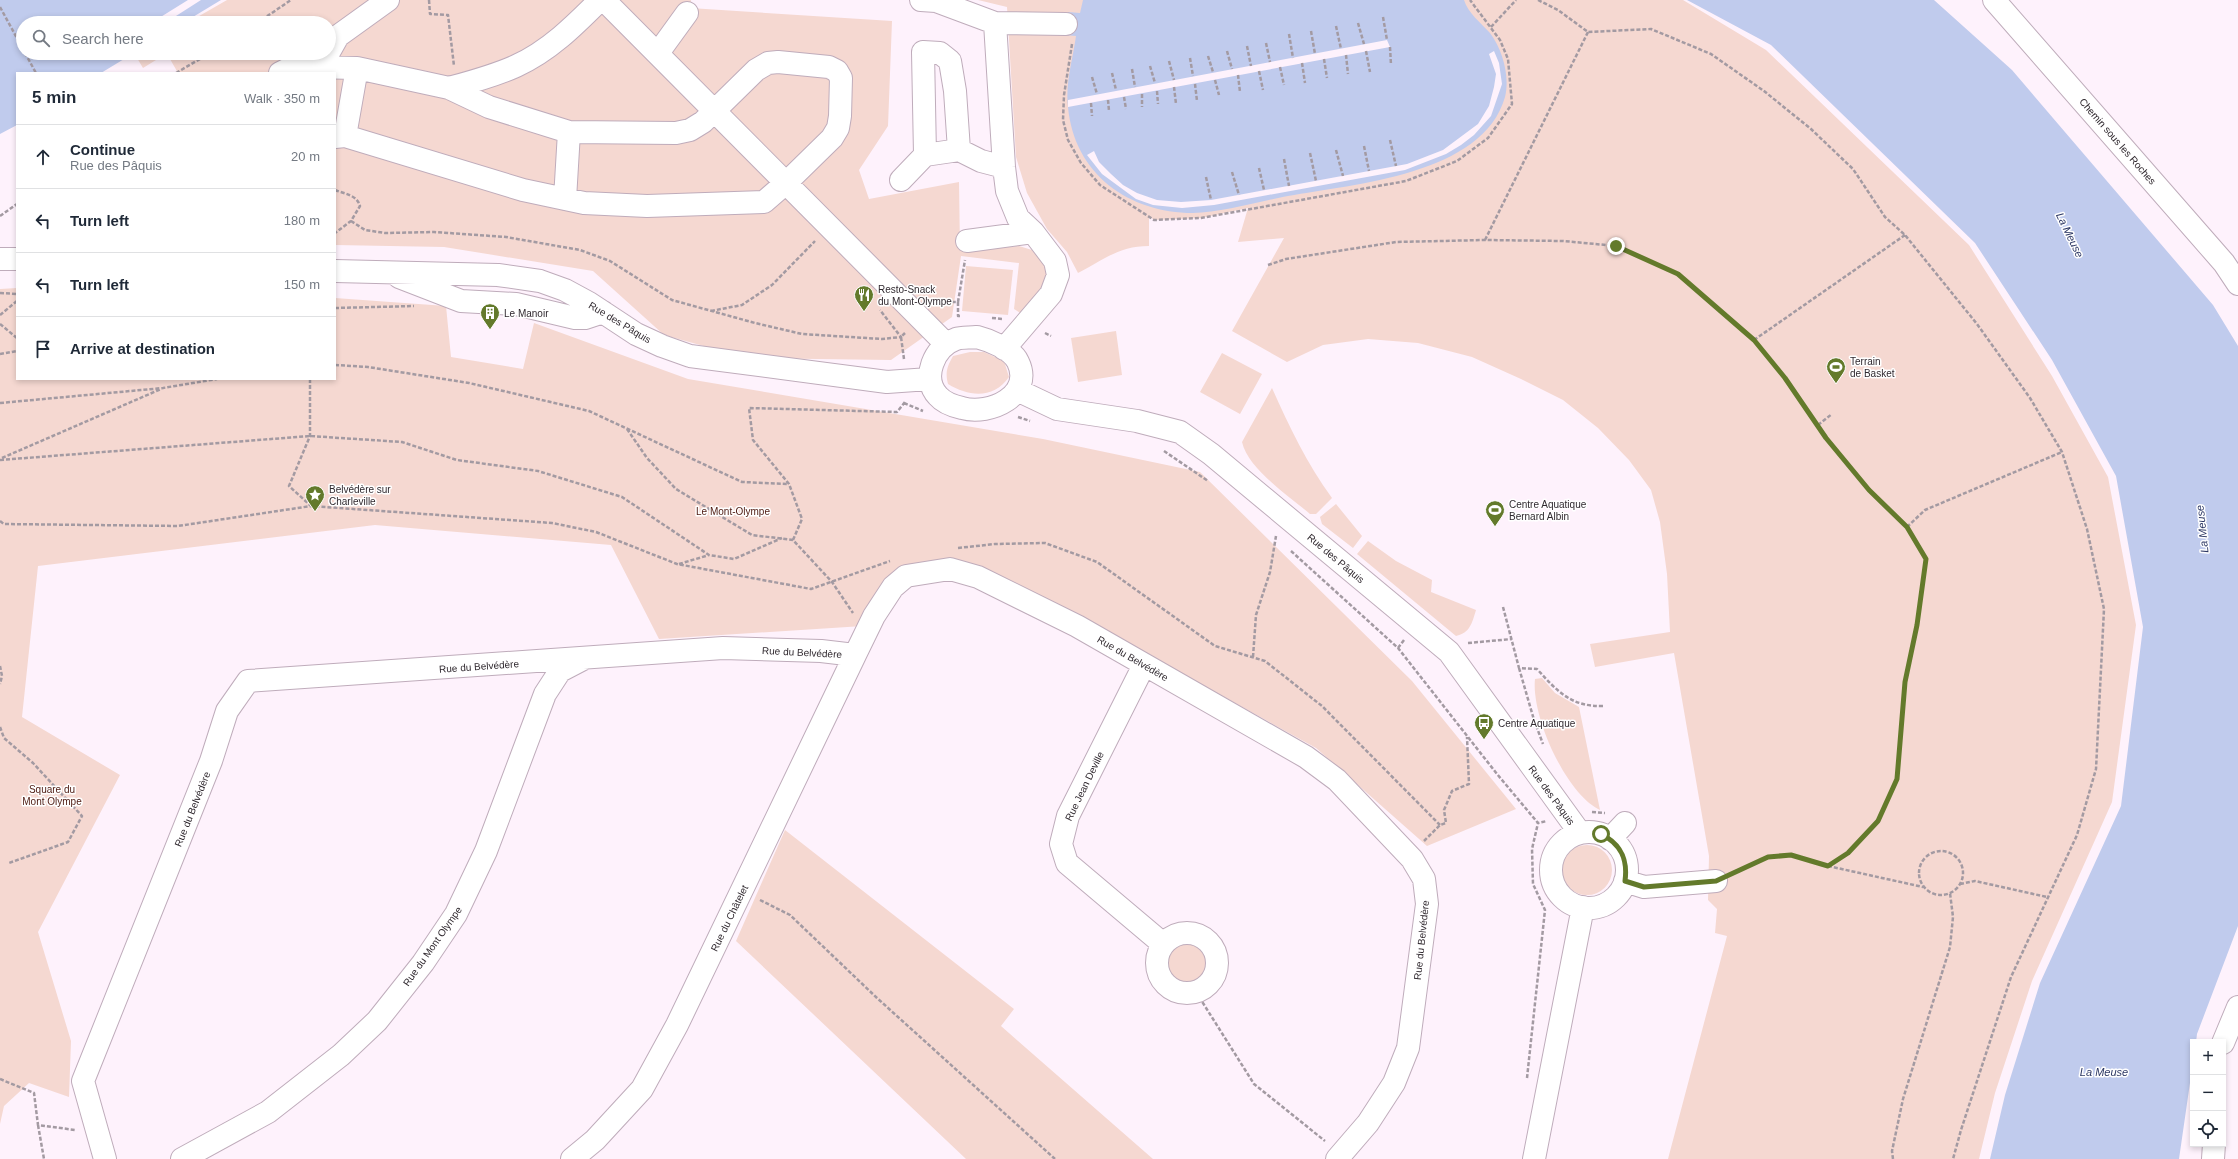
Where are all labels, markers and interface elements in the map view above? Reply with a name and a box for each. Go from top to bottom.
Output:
search box [16,16,336,60]
icon: search [30,27,52,49]
text: Search here [62,30,144,47]
text: 5 min [32,88,76,107]
text: Walk · 350 m [244,91,320,106]
street label: Chemin sous les Roches [2077,96,2158,187]
text: Continue [70,141,135,158]
icon: ahead [32,146,54,168]
text: 20 m [291,149,320,164]
text: Rue des Pâquis [70,158,162,173]
icon: left [32,210,54,232]
water label: La Meuse [2054,211,2086,259]
text: Turn left [70,212,129,229]
text: 180 m [284,213,320,228]
route end [1607,237,1625,255]
icon: left [32,274,54,296]
text: Turn left [70,276,129,293]
text: 150 m [284,277,320,292]
restaurant icon: Resto-Snack du Mont-Olympe [853,284,875,312]
place label: Resto-Snack du Mont-Olympe [878,284,952,307]
street label: Rue des Pâquis [587,300,653,345]
building icon: Le Manoir [479,302,501,330]
place label: Le Manoir [504,308,549,319]
icon: arrive [32,338,54,360]
text: Arrive at destination [70,340,215,357]
sports icon: Terrain de Basket [1825,356,1847,384]
place label: Terrain de Basket [1850,356,1895,379]
place icon: Belvédère sur Charleville [304,484,326,512]
place label: Belvédère sur Charleville [329,484,391,507]
sports icon: Centre Aquatique Bernard Albin [1484,499,1506,527]
place label: Centre Aquatique Bernard Albin [1509,499,1587,522]
water label: La Meuse [2194,504,2210,554]
park label: Le Mont-Olympe [696,506,770,517]
street label: Rue des Pâquis [1305,531,1366,585]
street label: Rue du Belvédère [1095,634,1171,683]
street label: Rue du Belvédère [762,645,843,660]
street label: Rue du Belvédère [439,658,520,675]
bus stop icon: Centre Aquatique [1473,712,1495,740]
place label: Centre Aquatique [1498,718,1576,729]
street label: Rue Jean Deville [1063,749,1106,823]
street label: Rue des Pâquis [1526,763,1577,827]
street label: Rue du Belvédère [172,770,213,848]
park label: Square du Mont Olympe [22,784,82,807]
route start [1592,825,1610,843]
street label: Rue du Châtelet [709,883,750,953]
street label: Rue du Belvédère [1412,899,1431,980]
street label: Rue du Mont Olympe [401,904,464,988]
map controls [2190,1039,2226,1147]
button: + [2190,1039,2226,1075]
water label: La Meuse [2080,1066,2128,1078]
button: − [2190,1075,2226,1111]
button: locate [2190,1111,2226,1147]

